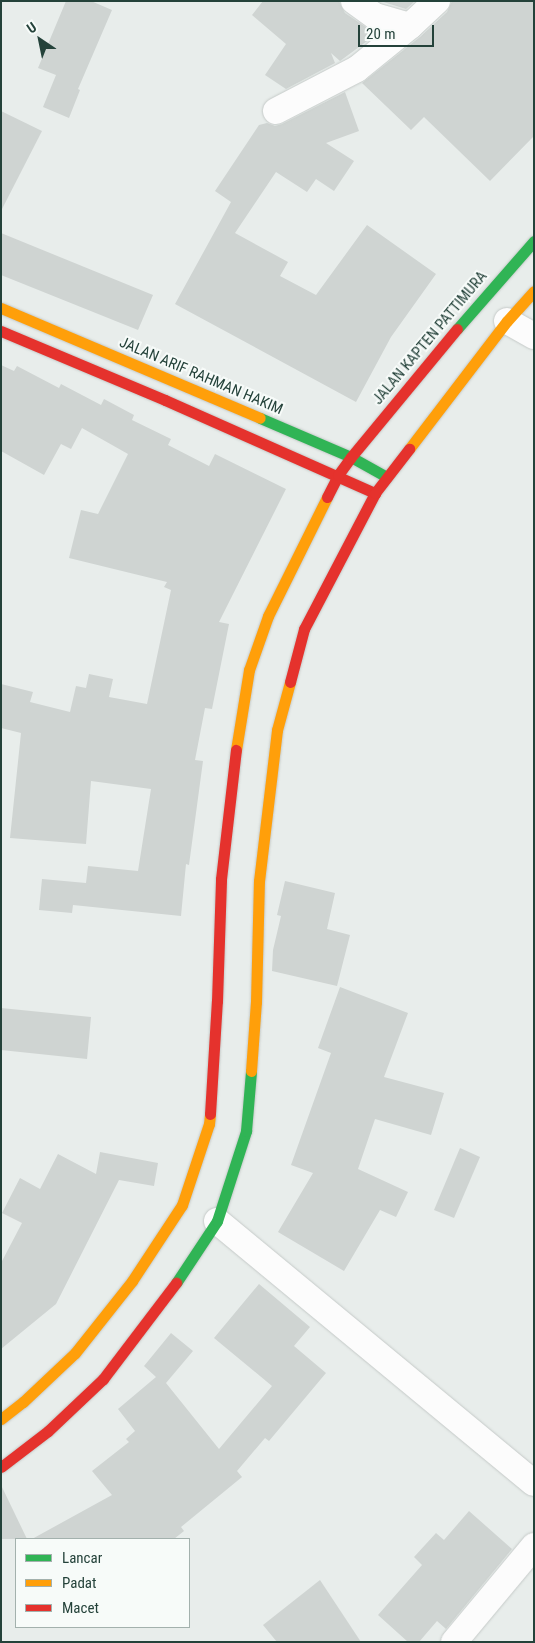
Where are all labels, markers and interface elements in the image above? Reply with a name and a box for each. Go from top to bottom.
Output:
north arrow [15,15,65,65]
scale bar [360,15,436,47]
text: U [24,19,39,36]
text: 20 m [366,25,396,43]
street label: JALAN KAPTEN PATTIMURA [369,268,491,408]
street label: JALAN ARIF RAHMAN HAKIM [117,333,285,419]
legend [15,1538,190,1628]
text: Lancar [62,1549,102,1567]
text: Padat [62,1574,96,1592]
text: Macet [62,1599,99,1617]

